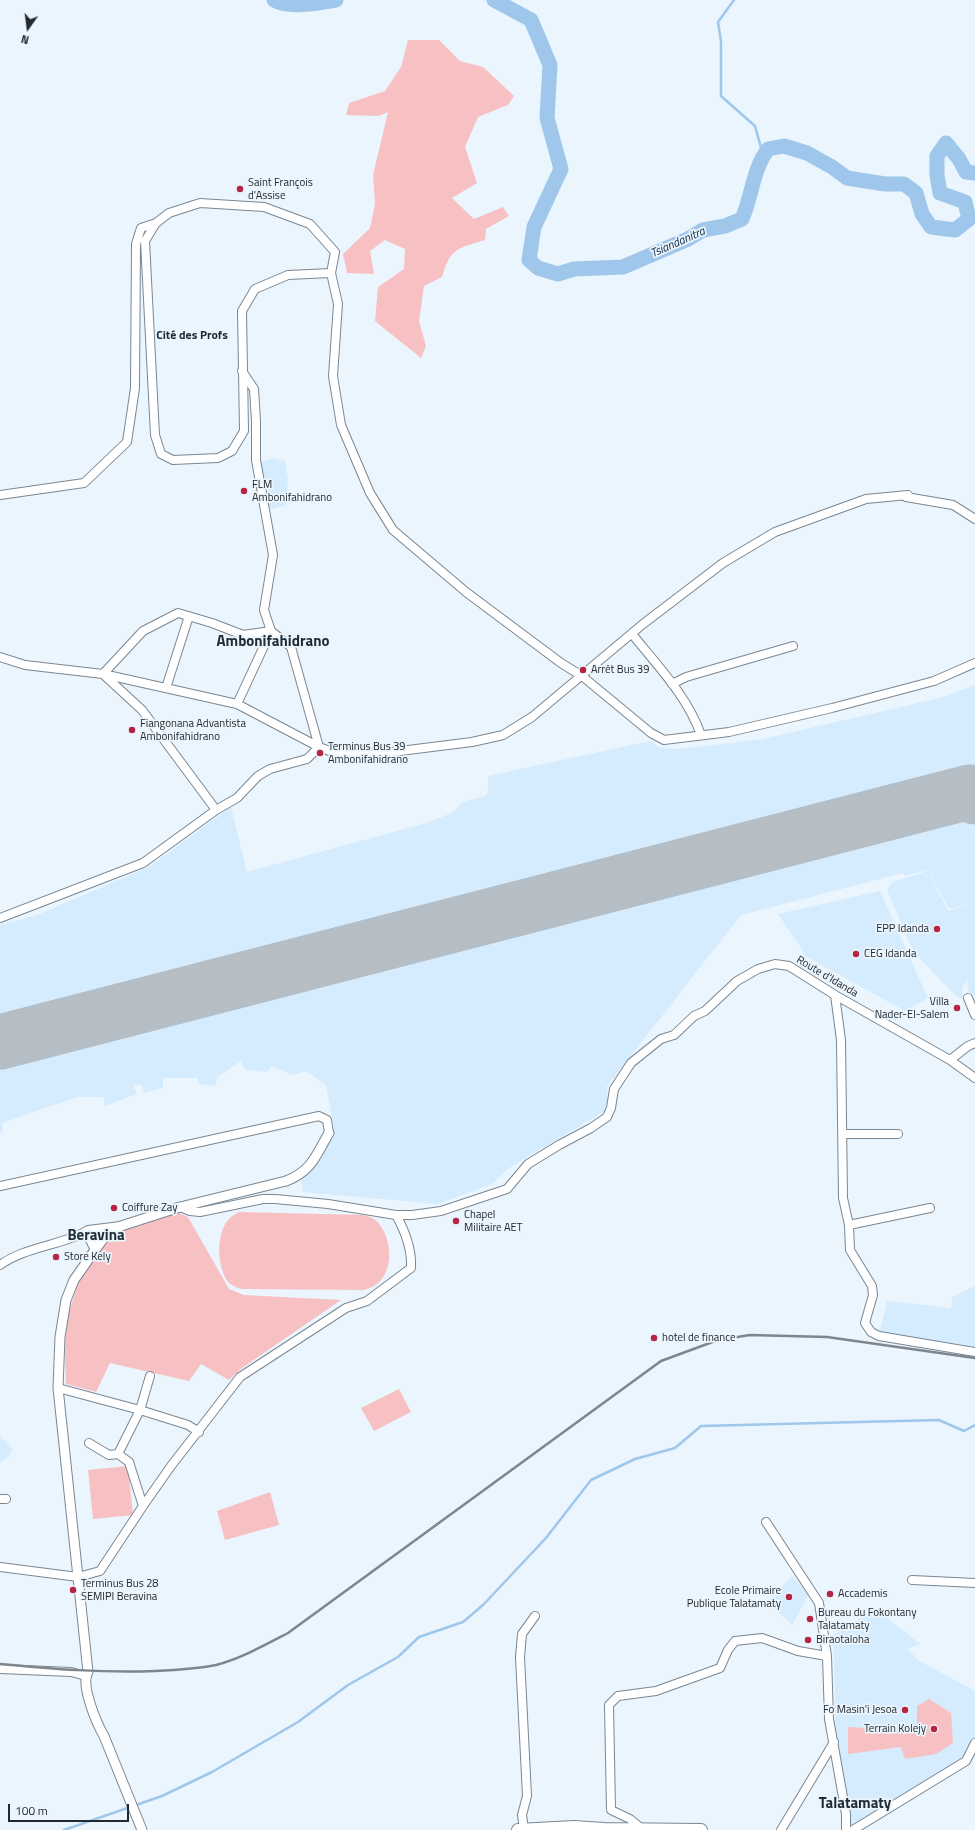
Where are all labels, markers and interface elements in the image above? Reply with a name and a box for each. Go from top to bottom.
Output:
north arrow [8,8,48,48]
text: N [19,31,31,48]
place label: Saint François d'Assise [248,176,313,202]
marker: Saint François d'Assise [235,184,245,194]
water label: Tsiandanitra [649,225,707,261]
district label: Cité des Profs [156,329,228,343]
place label: FLM Ambonifahidrano [252,478,332,504]
marker: FLM Ambonifahidrano [239,486,249,496]
district label: Ambonifahidrano [217,633,329,651]
place label: Arrêt Bus 39 [591,663,649,677]
marker: Arrêt Bus 39 [578,665,588,675]
place label: Fiangonana Advantista Ambonifahidrano [140,717,246,743]
marker: Fiangonana Advantista Ambonifahidrano [127,725,137,735]
place label: Terminus Bus 39 Ambonifahidrano [328,740,408,766]
marker: Terminus Bus 39 Ambonifahidrano [315,748,325,758]
place label: EPP Idanda [876,922,929,936]
marker: EPP Idanda [932,924,942,934]
place label: CEG Idanda [864,947,916,961]
marker: CEG Idanda [851,949,861,959]
street label: Route d'Idanda [794,953,860,1001]
place label: Villa Nader-El-Salem [875,995,949,1021]
marker: Villa Nader-El-Salem [952,1003,962,1013]
place label: Coiffure Zay [122,1201,178,1215]
marker: Coiffure Zay [109,1203,119,1213]
place label: Chapel Militaire AET [464,1208,522,1234]
marker: Chapel Militaire AET [451,1216,461,1226]
district label: Beravina [67,1227,125,1245]
place label: Store Kely [64,1250,111,1264]
marker: Store Kely [51,1252,61,1262]
place label: hotel de finance [662,1331,736,1345]
marker: hotel de finance [649,1333,659,1343]
place label: Terminus Bus 28 SEMIPI Beravina [81,1577,159,1603]
place label: Ecole Primaire Publique Talatamaty [687,1584,781,1610]
marker: Terminus Bus 28 SEMIPI Beravina [68,1585,78,1595]
place label: Accademis [838,1587,888,1601]
marker: Accademis [825,1589,835,1599]
marker: Ecole Primaire Publique Talatamaty [784,1592,794,1602]
place label: Bureau du Fokontany Talatamaty [818,1606,916,1632]
marker: Bureau du Fokontany Talatamaty [805,1614,815,1624]
place label: Biraotaloha [816,1633,869,1647]
marker: Biraotaloha [803,1635,813,1645]
place label: Fo Masin'i Jesoa [823,1703,897,1717]
marker: Fo Masin'i Jesoa [900,1705,910,1715]
place label: Terrain Kolejy [864,1722,926,1736]
marker: Terrain Kolejy [929,1724,939,1734]
district label: Talatamaty [819,1795,891,1813]
scale bar [10,1796,131,1822]
text: 100 m [15,1801,48,1820]

